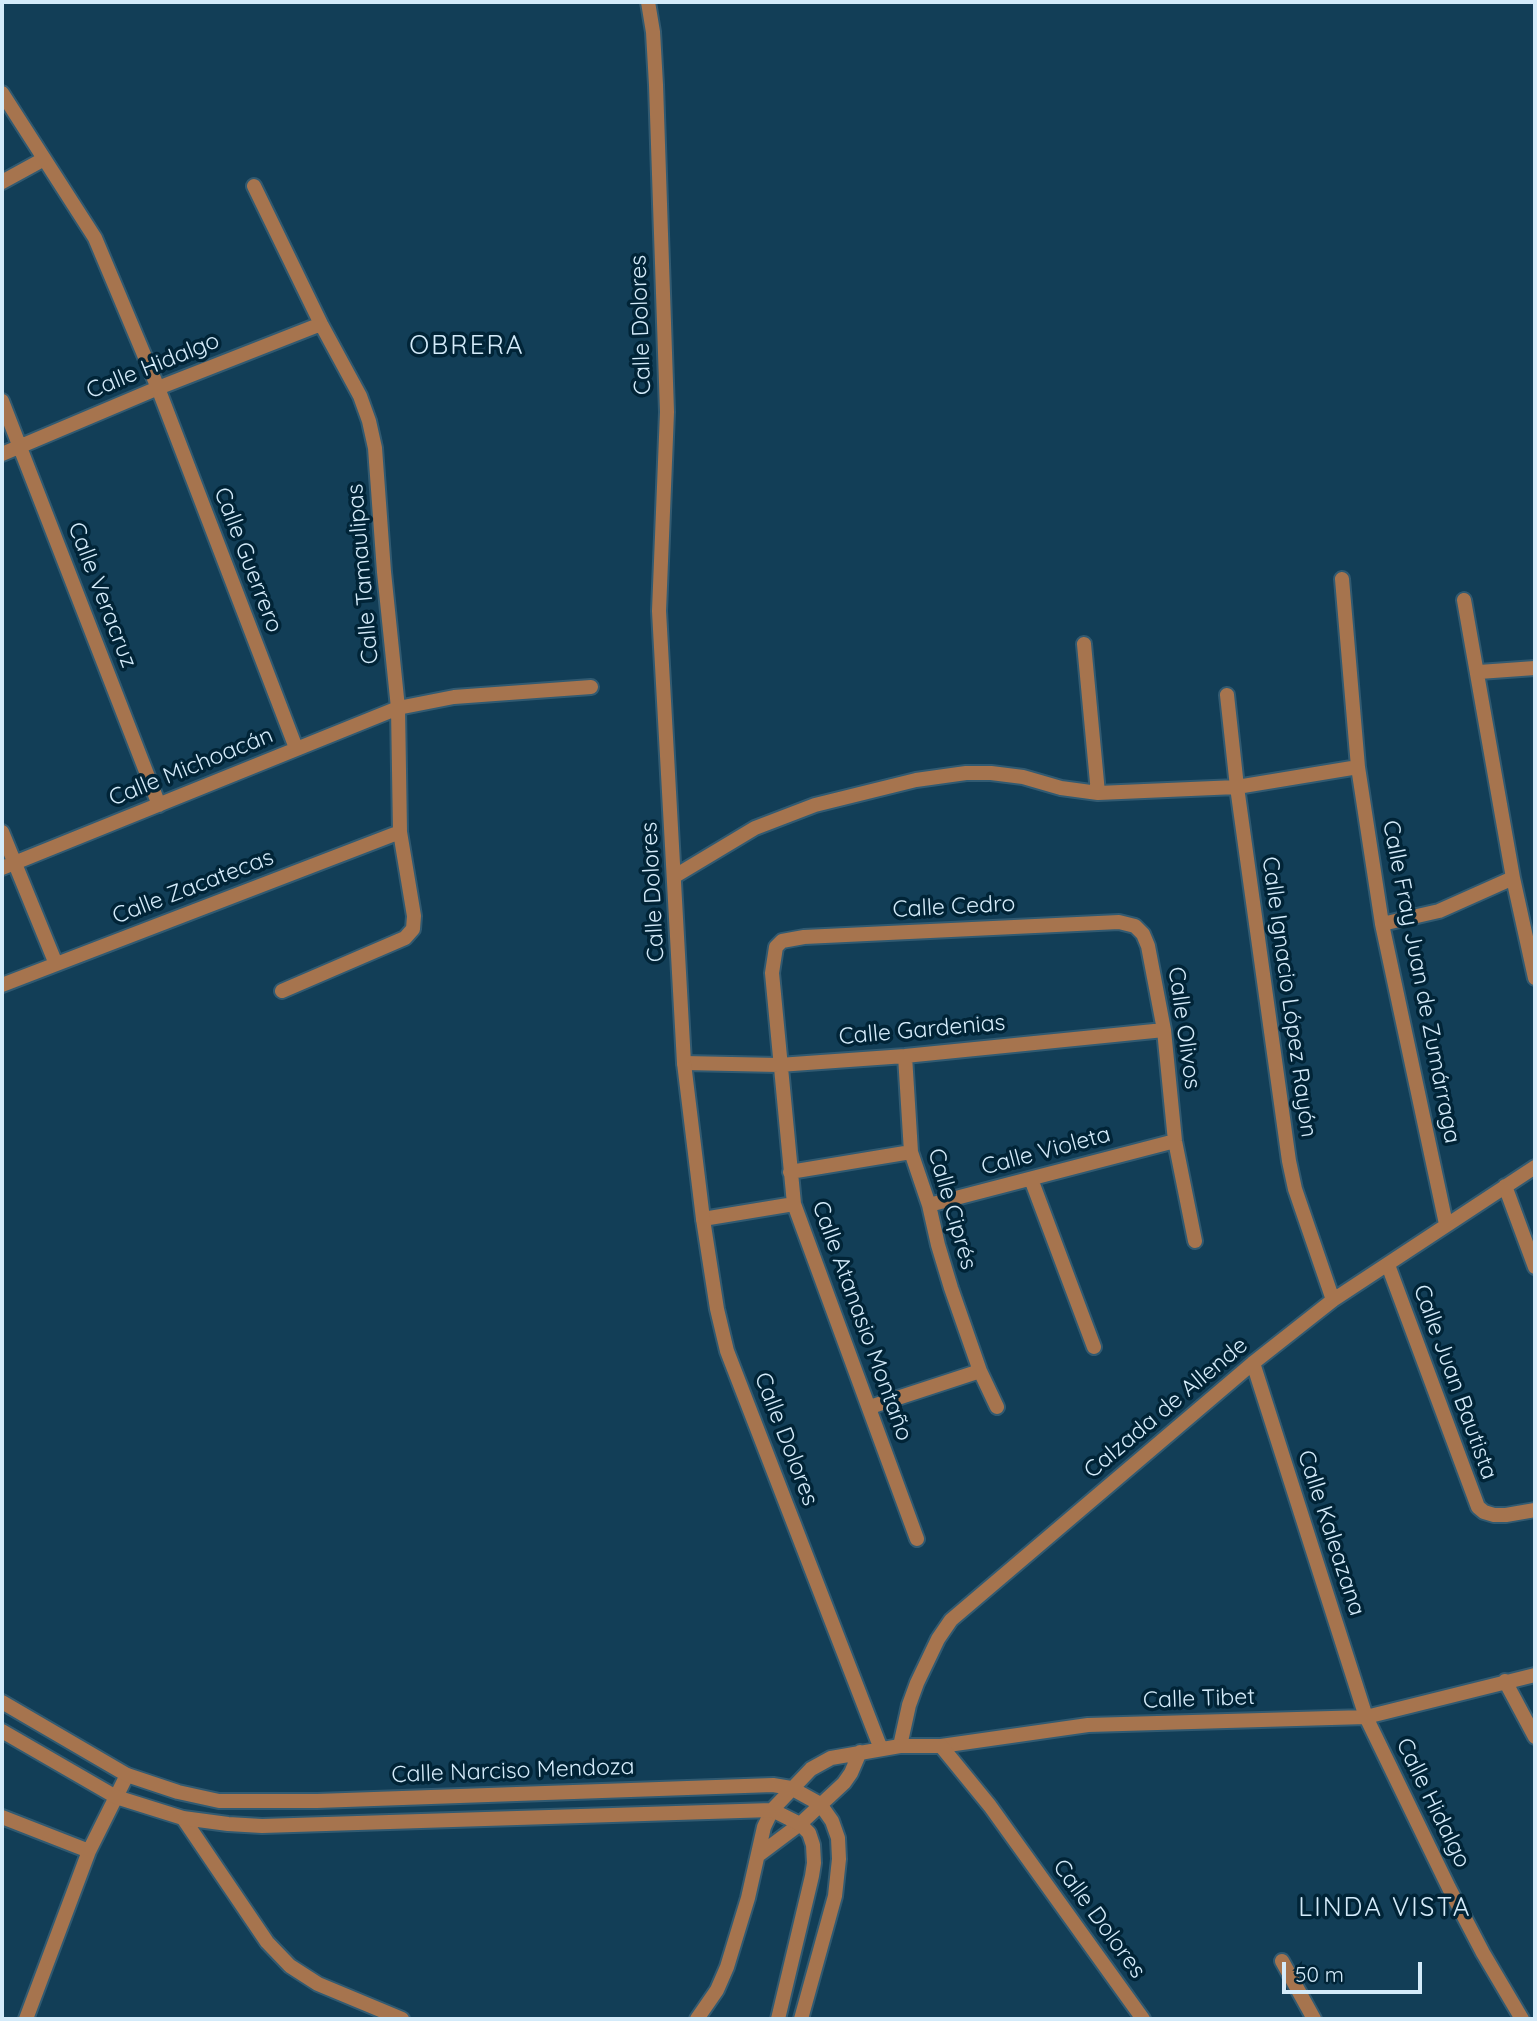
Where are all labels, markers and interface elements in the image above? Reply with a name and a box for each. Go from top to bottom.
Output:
street label: Calle Dolores [625,254,657,396]
street label: Calle Hidalgo [83,327,223,405]
district label: OBRERA [410,330,524,362]
street label: Calle Tamaulipas [341,483,385,665]
street label: Calle Guerrero [208,484,288,636]
street label: Calle Veracruz [62,518,142,672]
street label: Calle Michoacán [105,722,277,812]
street label: Calle Fray Juan de Zumárraga [1376,818,1466,1146]
street label: Calle Dolores [636,821,670,963]
street label: Calle Zacatecas [108,844,278,930]
street label: Calle Ignacio López Rayón [1256,855,1322,1139]
street label: Calle Cedro [892,890,1016,924]
street label: Calle Olivos [1162,965,1206,1091]
street label: Calle Gardenias [838,1009,1006,1051]
street label: Calle Violeta [978,1121,1114,1181]
street label: Calle Ciprés [922,1145,982,1273]
street label: Calle Atanasio Montaño [806,1197,918,1445]
street label: Calle Juan Bautista [1407,1281,1503,1483]
street label: Calzada de Allende [1079,1332,1253,1484]
street label: Calle Dolores [748,1369,824,1509]
street label: Calle Kaleazana [1291,1447,1371,1619]
street label: Calle Tibet [1142,1683,1256,1715]
street label: Calle Hidalgo [1390,1734,1476,1872]
street label: Calle Narciso Mendoza [391,1753,635,1789]
street label: Calle Dolores [1047,1854,1151,1984]
district label: LINDA VISTA [1300,1892,1470,1924]
scale bar [1285,1948,1425,1992]
text: 50 m [1295,1961,1344,1987]

